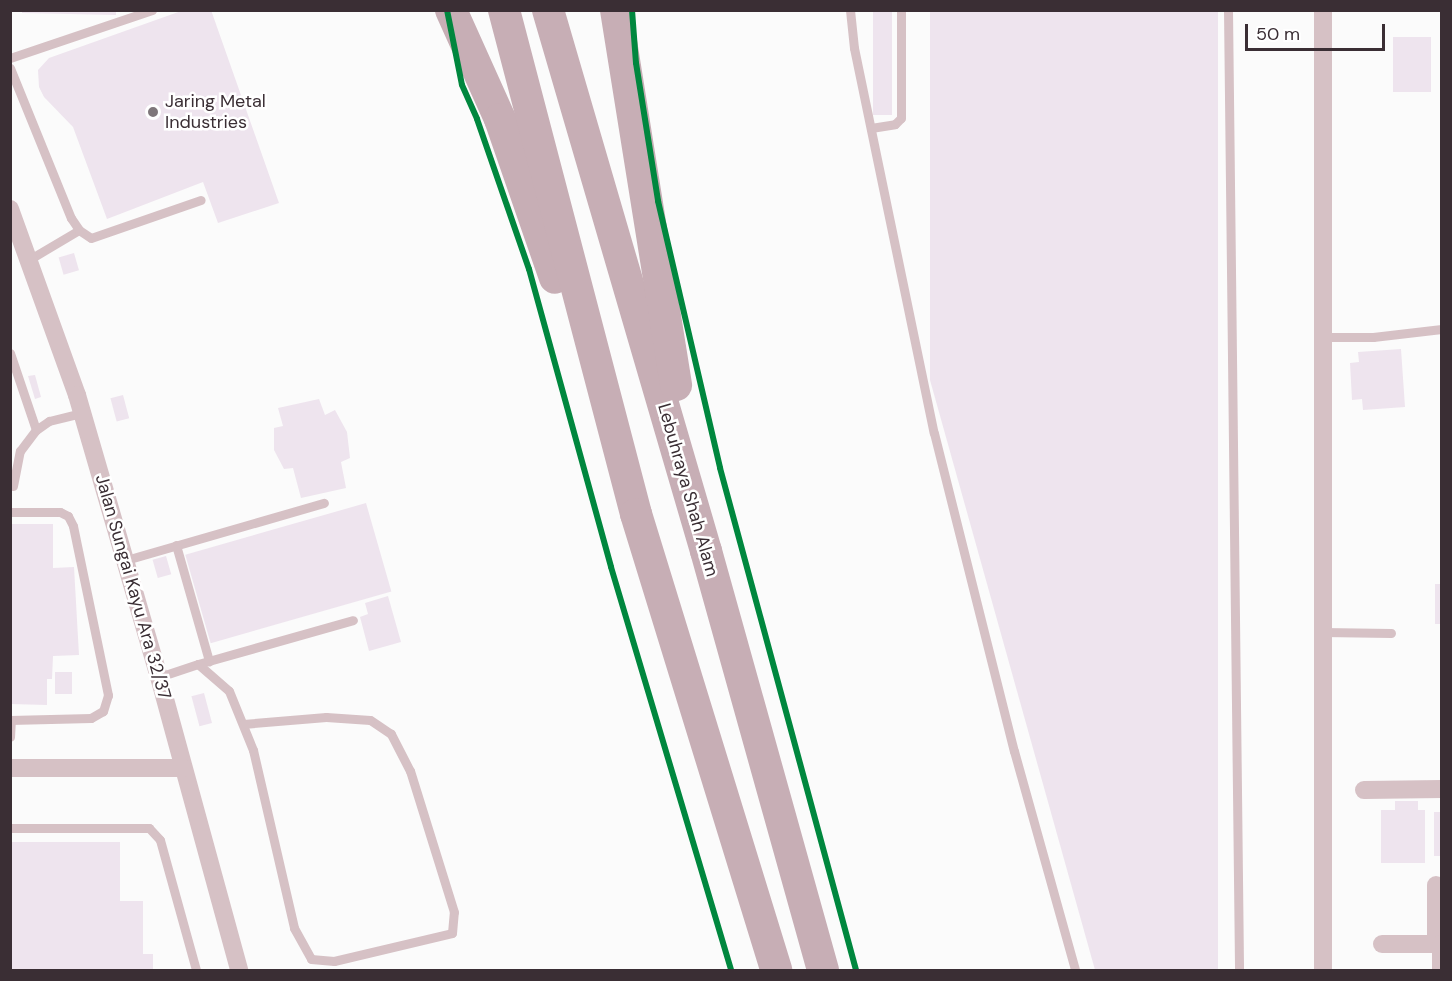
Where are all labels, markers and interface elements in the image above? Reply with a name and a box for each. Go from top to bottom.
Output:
scale bar [1248,12,1388,50]
text: 50 m [1256,22,1300,46]
place label: Jaring Metal Industries [165,91,266,134]
marker: Jaring Metal Industries [146,105,160,119]
street label: Lebuhraya Shah Alam [653,401,723,579]
street label: Jalan Sungai Kayu Ara 32/37 [91,472,175,702]

